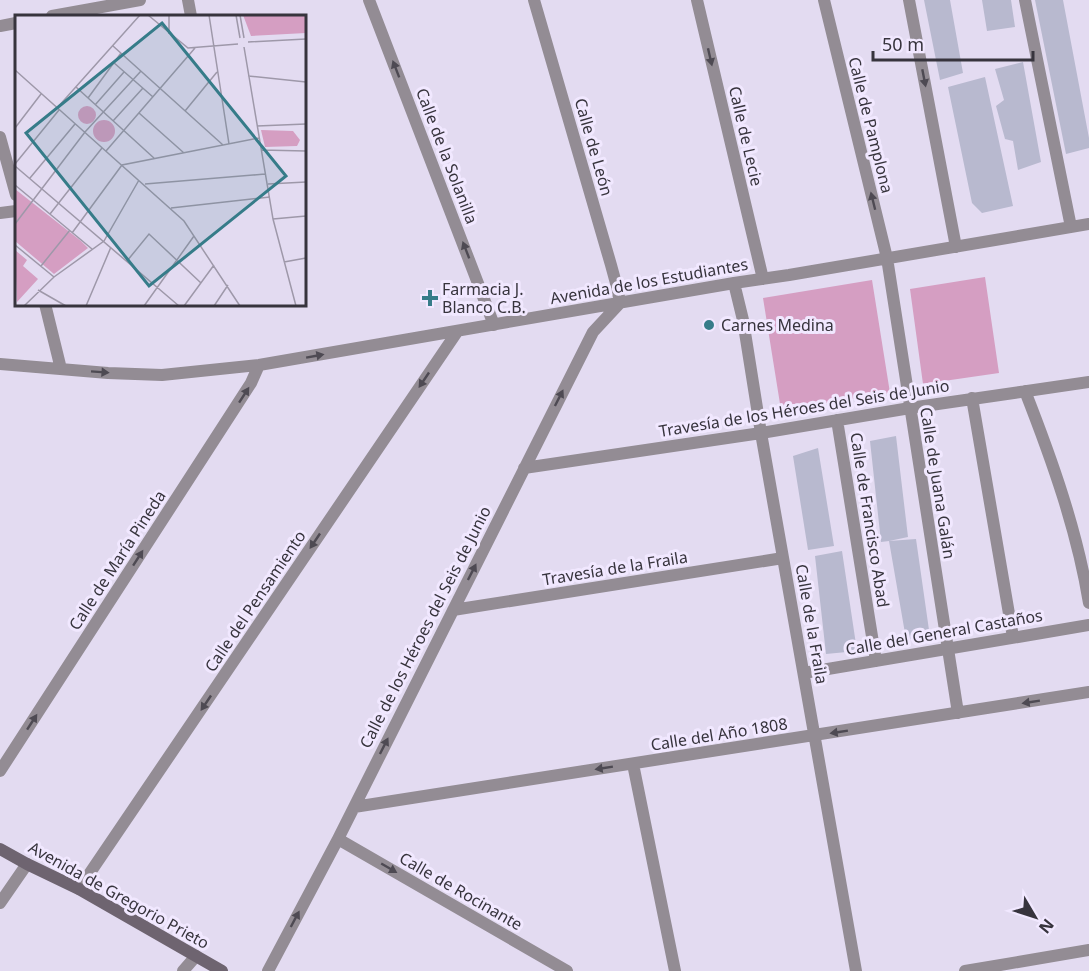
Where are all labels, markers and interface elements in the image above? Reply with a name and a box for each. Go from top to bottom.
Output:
inset map [15,15,306,306]
scale bar [873,24,1034,62]
text: 50 m [882,32,924,56]
one-way arrow [706,48,716,66]
street label: Calle de Pamplona [843,55,899,195]
one-way arrow [390,59,400,77]
one-way arrow [920,69,929,88]
street label: Calle de Lecie [724,84,768,188]
street label: Calle de la Solanilla [411,85,483,227]
street label: Calle de León [570,96,618,198]
one-way arrow [867,192,877,211]
one-way arrow [461,241,471,259]
street label: Avenida de los Estudiantes [548,253,750,309]
place label: Farmacia J. Blanco C.B. [442,278,526,318]
marker: Farmacia J. Blanco C.B. [423,291,437,305]
place label: Carnes Medina [721,314,834,336]
marker: Carnes Medina [702,318,716,332]
one-way arrow [305,351,324,360]
one-way arrow [91,368,110,377]
one-way arrow [419,372,430,388]
street label: Travesía de los Héroes del Seis de Junio [657,374,951,442]
one-way arrow [238,386,249,403]
one-way arrow [555,389,564,406]
street label: Calle de Juana Galán [915,406,961,560]
street label: Calle de Francisco Abad [845,431,895,609]
street label: Calle de María Pineda [64,486,170,634]
street label: Calle de los Héroes del Seis de Junio [354,502,496,752]
street label: Calle del Pensamiento [199,526,311,676]
one-way arrow [309,533,321,549]
street label: Travesía de la Fraila [541,546,689,590]
one-way arrow [132,550,143,566]
street label: Calle de la Fraila [791,562,833,686]
one-way arrow [467,563,476,580]
street label: Calle del General Castaños [844,604,1044,660]
one-way arrow [200,694,211,711]
one-way arrow [1022,697,1041,706]
street label: Calle del Año 1808 [649,712,789,756]
one-way arrow [26,714,37,730]
one-way arrow [829,728,848,737]
one-way arrow [379,737,389,755]
one-way arrow [595,764,614,773]
street label: Avenida de Gregorio Prieto [25,836,213,954]
street label: Calle de Rocinante [396,847,526,935]
one-way arrow [380,863,397,873]
north arrow [1005,887,1065,947]
one-way arrow [290,911,300,928]
text: N [1034,914,1059,938]

